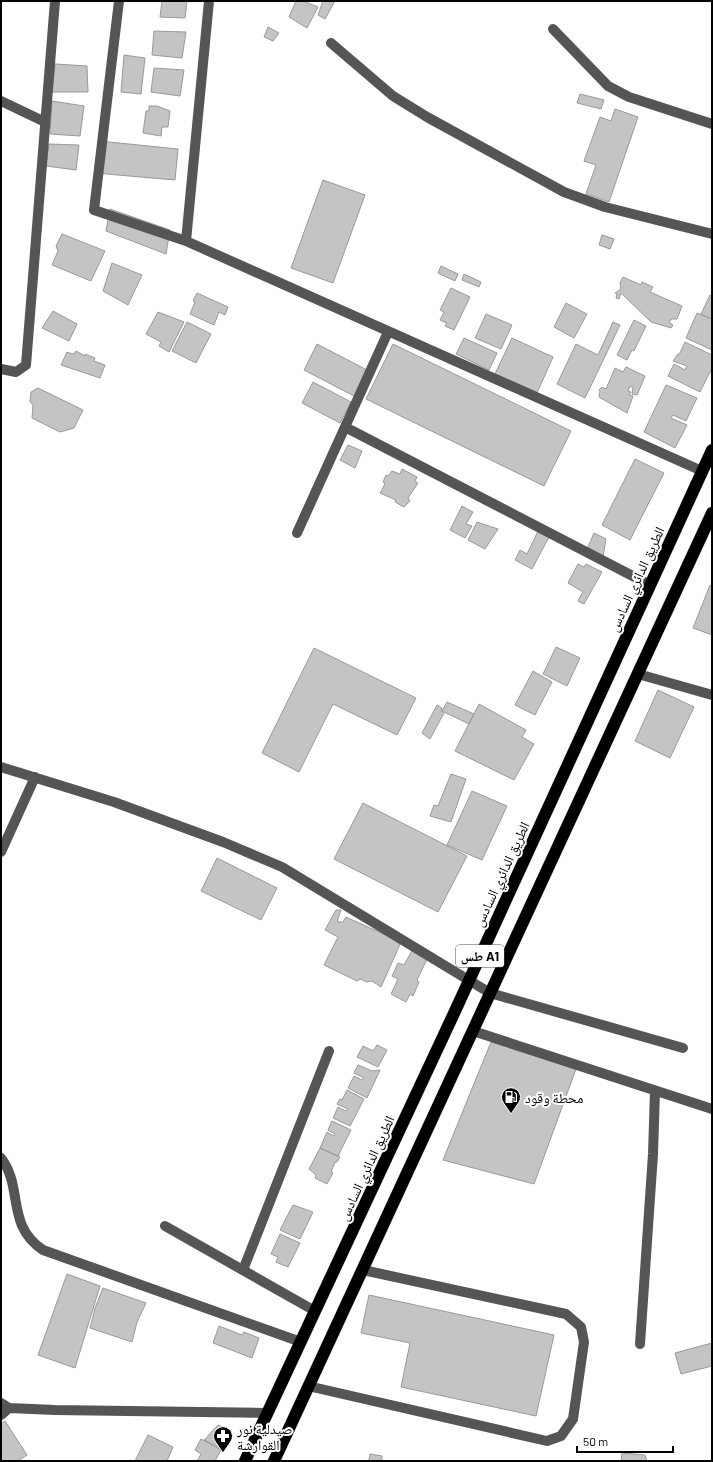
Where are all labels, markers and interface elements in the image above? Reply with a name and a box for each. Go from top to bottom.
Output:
street label: الطريق الدائري السادس [604,524,671,636]
street label: الطريق الدائري السادس [469,819,536,931]
road number: طس A1 [456,945,504,967]
fuel station icon: محطة وقود [500,1086,522,1114]
place label: محطة وقود [525,1089,583,1107]
street label: الطريق الدائري السادس [334,1113,401,1225]
place label: صيدلية نور القوارشة [236,1420,293,1454]
pharmacy icon: صيدلية نور القوارشة [212,1425,234,1453]
scale bar [577,1428,673,1454]
text: 50 m [583,1434,608,1448]

